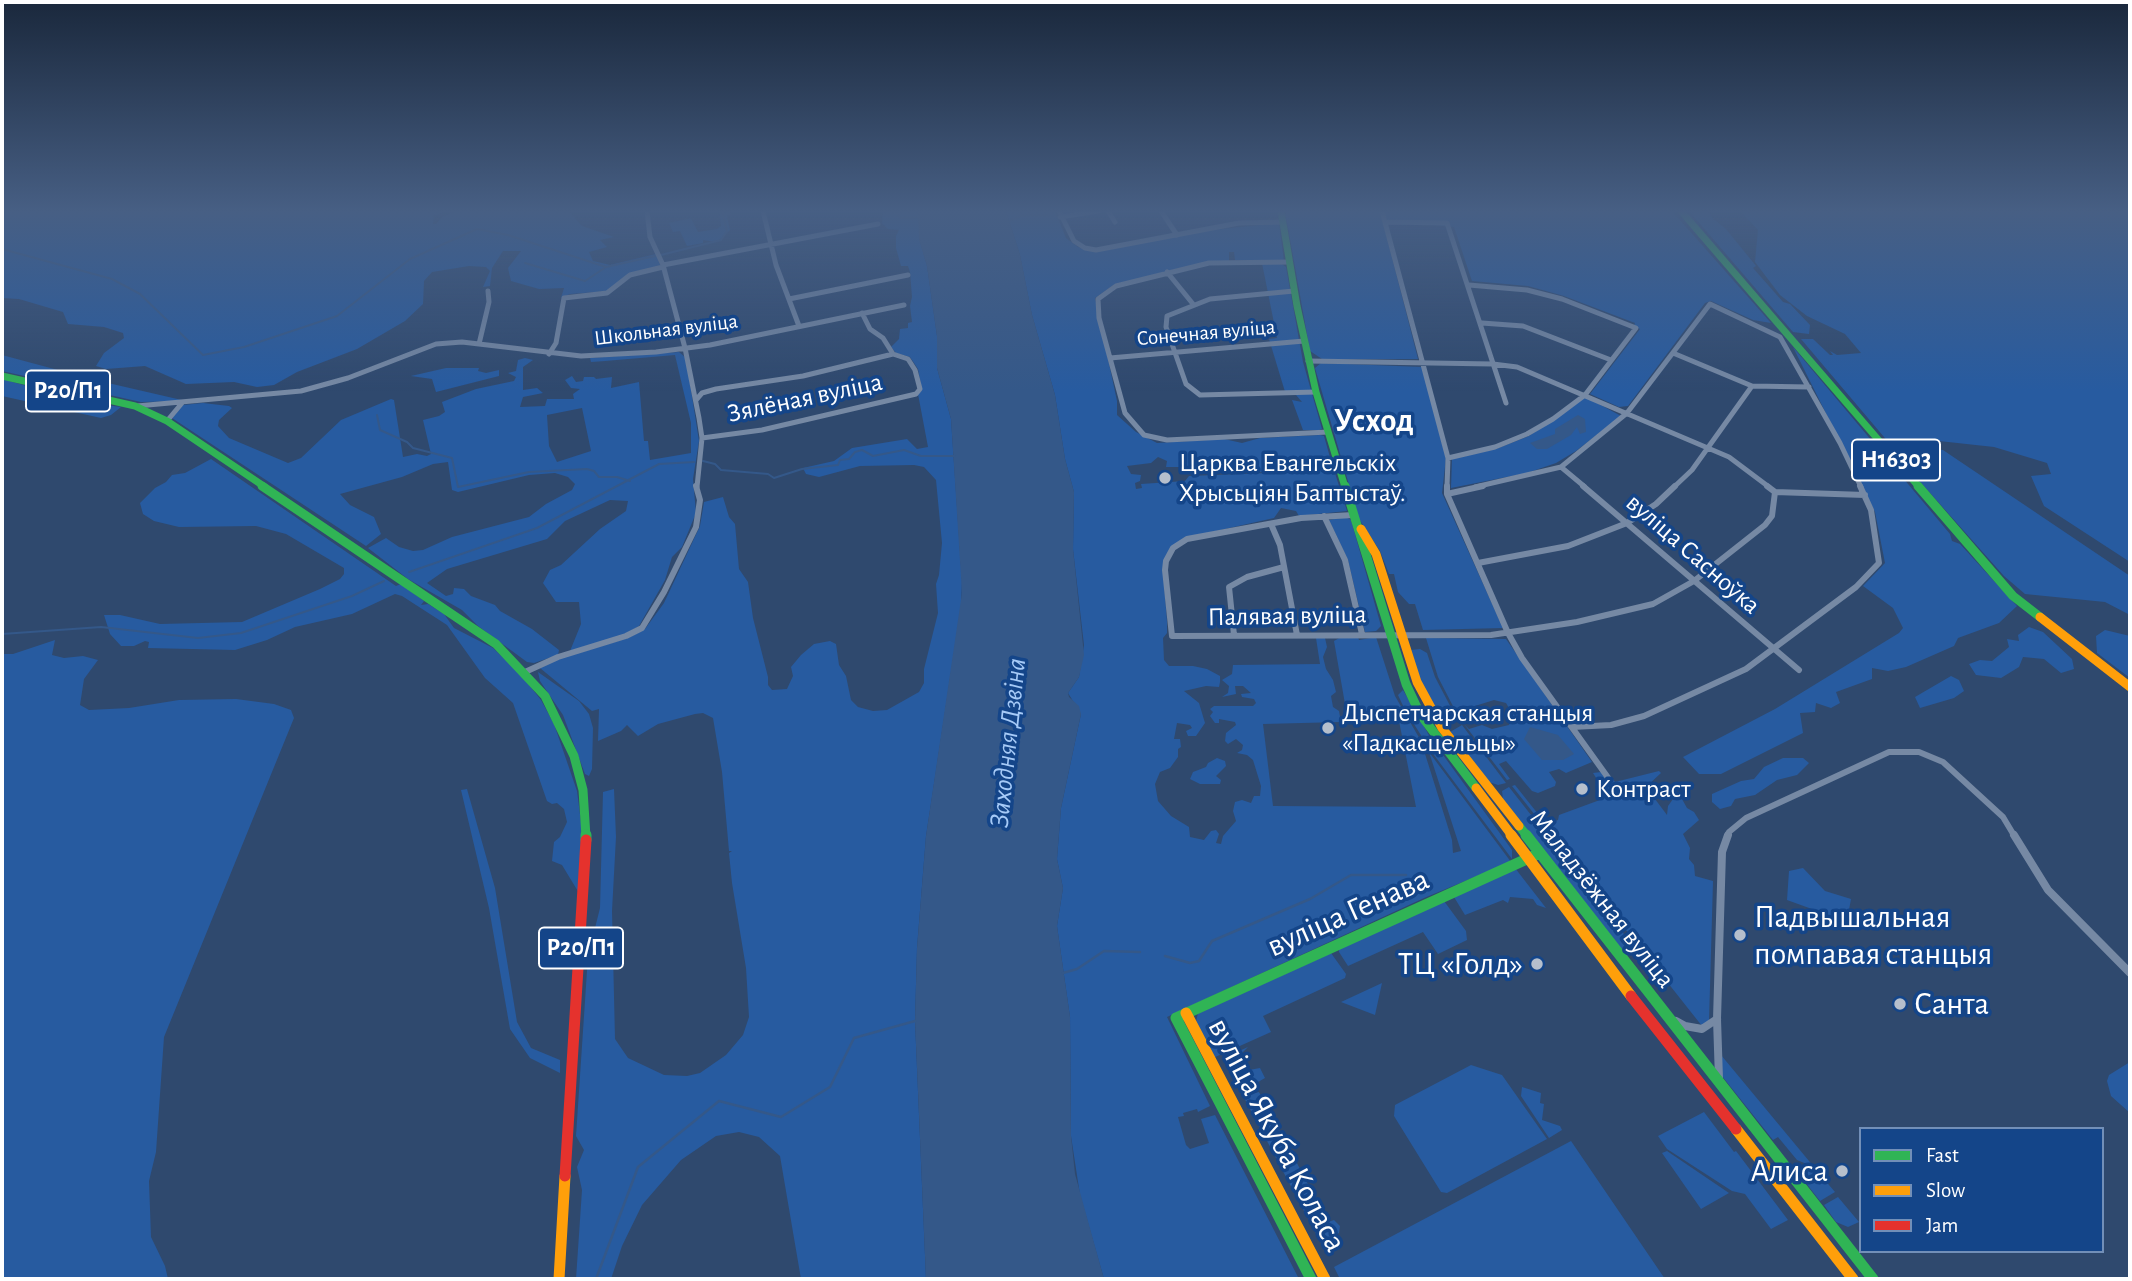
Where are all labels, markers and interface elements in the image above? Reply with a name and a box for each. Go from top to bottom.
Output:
street label: Школьная вуліца [593,309,739,351]
street label: Сонечная вуліца [1136,314,1276,352]
street label: Зялёная вуліца [725,366,885,430]
road number: Р20/П1 [26,370,110,412]
district label: Усход [1334,401,1414,441]
road number: Н16303 [1852,439,1940,480]
place label: Царква Евангельскіх Хрысьціян Баптыстаў. [1179,447,1406,508]
marker: Царква Евангельскіх Хрысьціян Баптыстаў. [1157,470,1173,486]
street label: вуліца Сасноўка [1619,487,1767,621]
street label: Палявая вуліца [1207,599,1367,633]
water label: Заходняя Дзвіна [982,657,1034,829]
place label: Дыспетчарская станцыя «Падкасцельцы» [1342,697,1593,758]
marker: Дыспетчарская станцыя «Падкасцельцы» [1320,720,1336,736]
place label: Контраст [1596,773,1691,805]
marker: Контраст [1574,781,1590,797]
street label: Маладзёжная вуліца [1523,804,1681,994]
street label: вуліца Генава [1261,860,1435,966]
place label: Падвышальная помпавая станцыя [1754,898,1992,973]
marker: Падвышальная помпавая станцыя [1732,927,1748,943]
road number: Р20/П1 [539,928,623,968]
place label: ТЦ «Голд» [1398,945,1523,983]
marker: ТЦ «Голд» [1529,956,1545,972]
place label: Санта [1914,985,1989,1023]
marker: Санта [1892,996,1908,1012]
street label: вуліца Якуба Коласа [1199,1012,1355,1258]
legend [1859,1127,2104,1253]
text: Fast [1926,1145,1959,1166]
place label: Алиса [1750,1152,1828,1190]
marker: Алиса [1834,1163,1850,1179]
text: Slow [1926,1180,1965,1201]
text: Jam [1926,1215,1958,1236]

